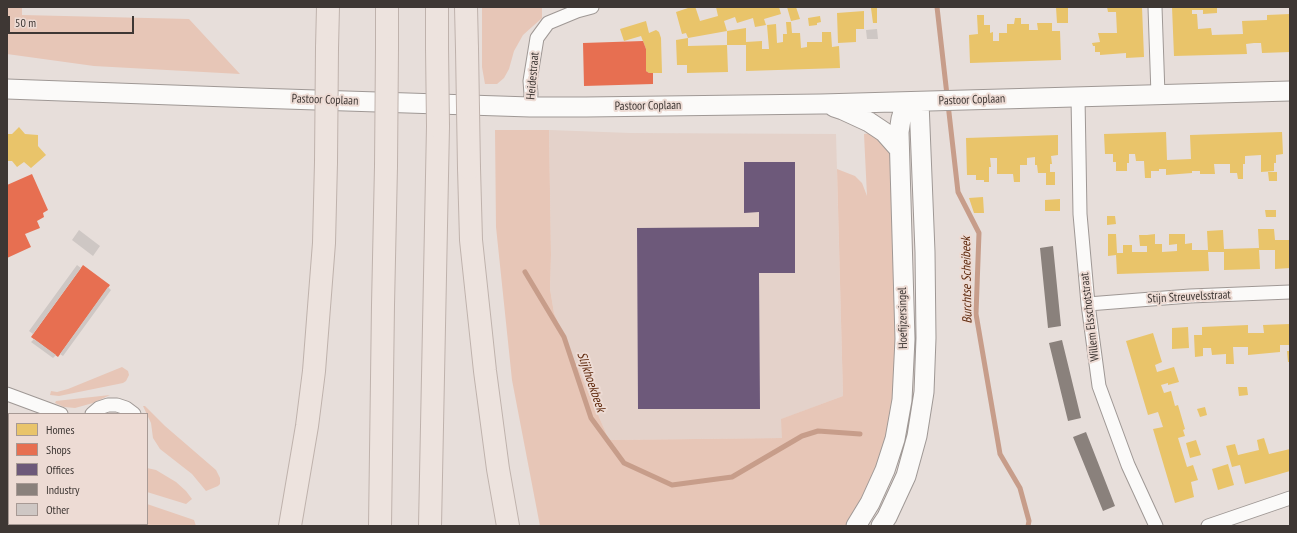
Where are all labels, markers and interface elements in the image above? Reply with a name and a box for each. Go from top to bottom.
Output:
scale bar [10,8,136,34]
text: 50 m [15,15,36,30]
street label: Heidestraat [524,52,542,100]
street label: Pastoor Coplaan [291,92,359,108]
street label: Pastoor Coplaan [938,92,1006,108]
street label: Pastoor Coplaan [615,98,681,114]
water label: Burchtse Scheibeek [958,236,976,324]
street label: Willem Elsschotstraat [1077,272,1103,362]
street label: Hoefijzersingel [895,287,911,349]
street label: Stijn Streuvelsstraat [1147,288,1231,306]
water label: Slijkhoekbeek [573,350,609,414]
legend [8,413,148,525]
text: Homes [46,422,74,437]
text: Shops [46,442,71,457]
text: Offices [46,462,74,477]
text: Industry [46,482,80,497]
text: Other [46,502,69,517]

